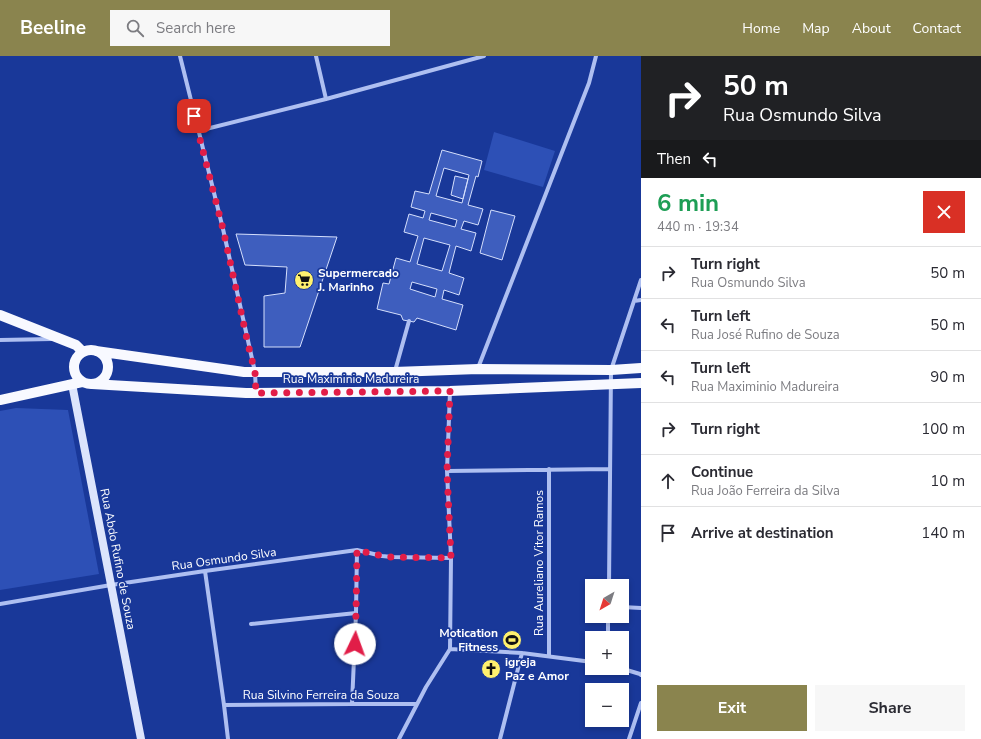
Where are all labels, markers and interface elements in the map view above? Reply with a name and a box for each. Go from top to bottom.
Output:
search box [110,10,390,46]
text: Beeline [20,15,86,41]
icon: search [124,17,146,39]
text: Search here [156,18,236,38]
text: Home [742,19,780,38]
text: Map [802,19,830,38]
text: About [852,19,891,38]
text: Contact [913,19,961,38]
text: 50 m [723,67,789,105]
icon: right [657,72,709,124]
pin [177,99,211,133]
text: Rua Osmundo Silva [723,103,882,127]
icon: arrive [183,105,205,127]
icon: left [699,148,721,170]
text: Then [657,149,691,169]
text: 6 min [657,187,719,219]
button: close [923,191,965,233]
text: 440 m · 19:34 [657,218,739,236]
text: Turn right [691,254,760,274]
icon: right [657,262,679,284]
text: 50 m [930,263,965,283]
place label: Supermercado J. Marinho [317,265,399,295]
supermarket icon: Supermercado J. Marinho [293,269,315,291]
text: Rua Osmundo Silva [691,274,806,292]
text: Turn left [691,306,750,326]
icon: left [657,314,679,336]
text: 50 m [930,315,965,335]
text: Rua José Rufino de Souza [691,326,840,344]
text: Turn left [691,358,750,378]
icon: left [657,366,679,388]
text: 90 m [930,367,965,387]
street label: Rua Maximinio Madureira [283,371,419,387]
text: Rua Maximinio Madureira [691,378,839,396]
icon: right [657,418,679,440]
text: Turn right [691,419,760,439]
text: 100 m [921,419,965,439]
text: Continue [691,462,753,482]
icon: ahead [657,470,679,492]
text: 10 m [930,471,965,491]
text: Rua João Ferreira da Silva [691,482,840,500]
street label: Rua Abdo Rufino de Souza [96,487,140,631]
street label: Rua Aureliano Vitor Ramos [531,490,547,636]
icon: arrive [657,522,679,544]
text: Arrive at destination [691,523,834,543]
text: 140 m [921,523,965,543]
street label: Rua Osmundo Silva [171,544,277,574]
north arrow [585,579,629,623]
map controls [585,579,629,727]
position arrow [334,623,376,665]
place label: Motication Fitness [439,625,498,655]
sports icon: Motication Fitness [501,629,523,651]
button: + [585,631,629,675]
place label: igreja Paz e Amor [505,654,569,684]
church icon: igreja Paz e Amor [480,658,502,680]
button: − [585,683,629,727]
button: Exit [657,685,807,731]
button: Share [815,685,965,731]
street label: Rua Silvino Ferreira da Souza [243,687,399,703]

